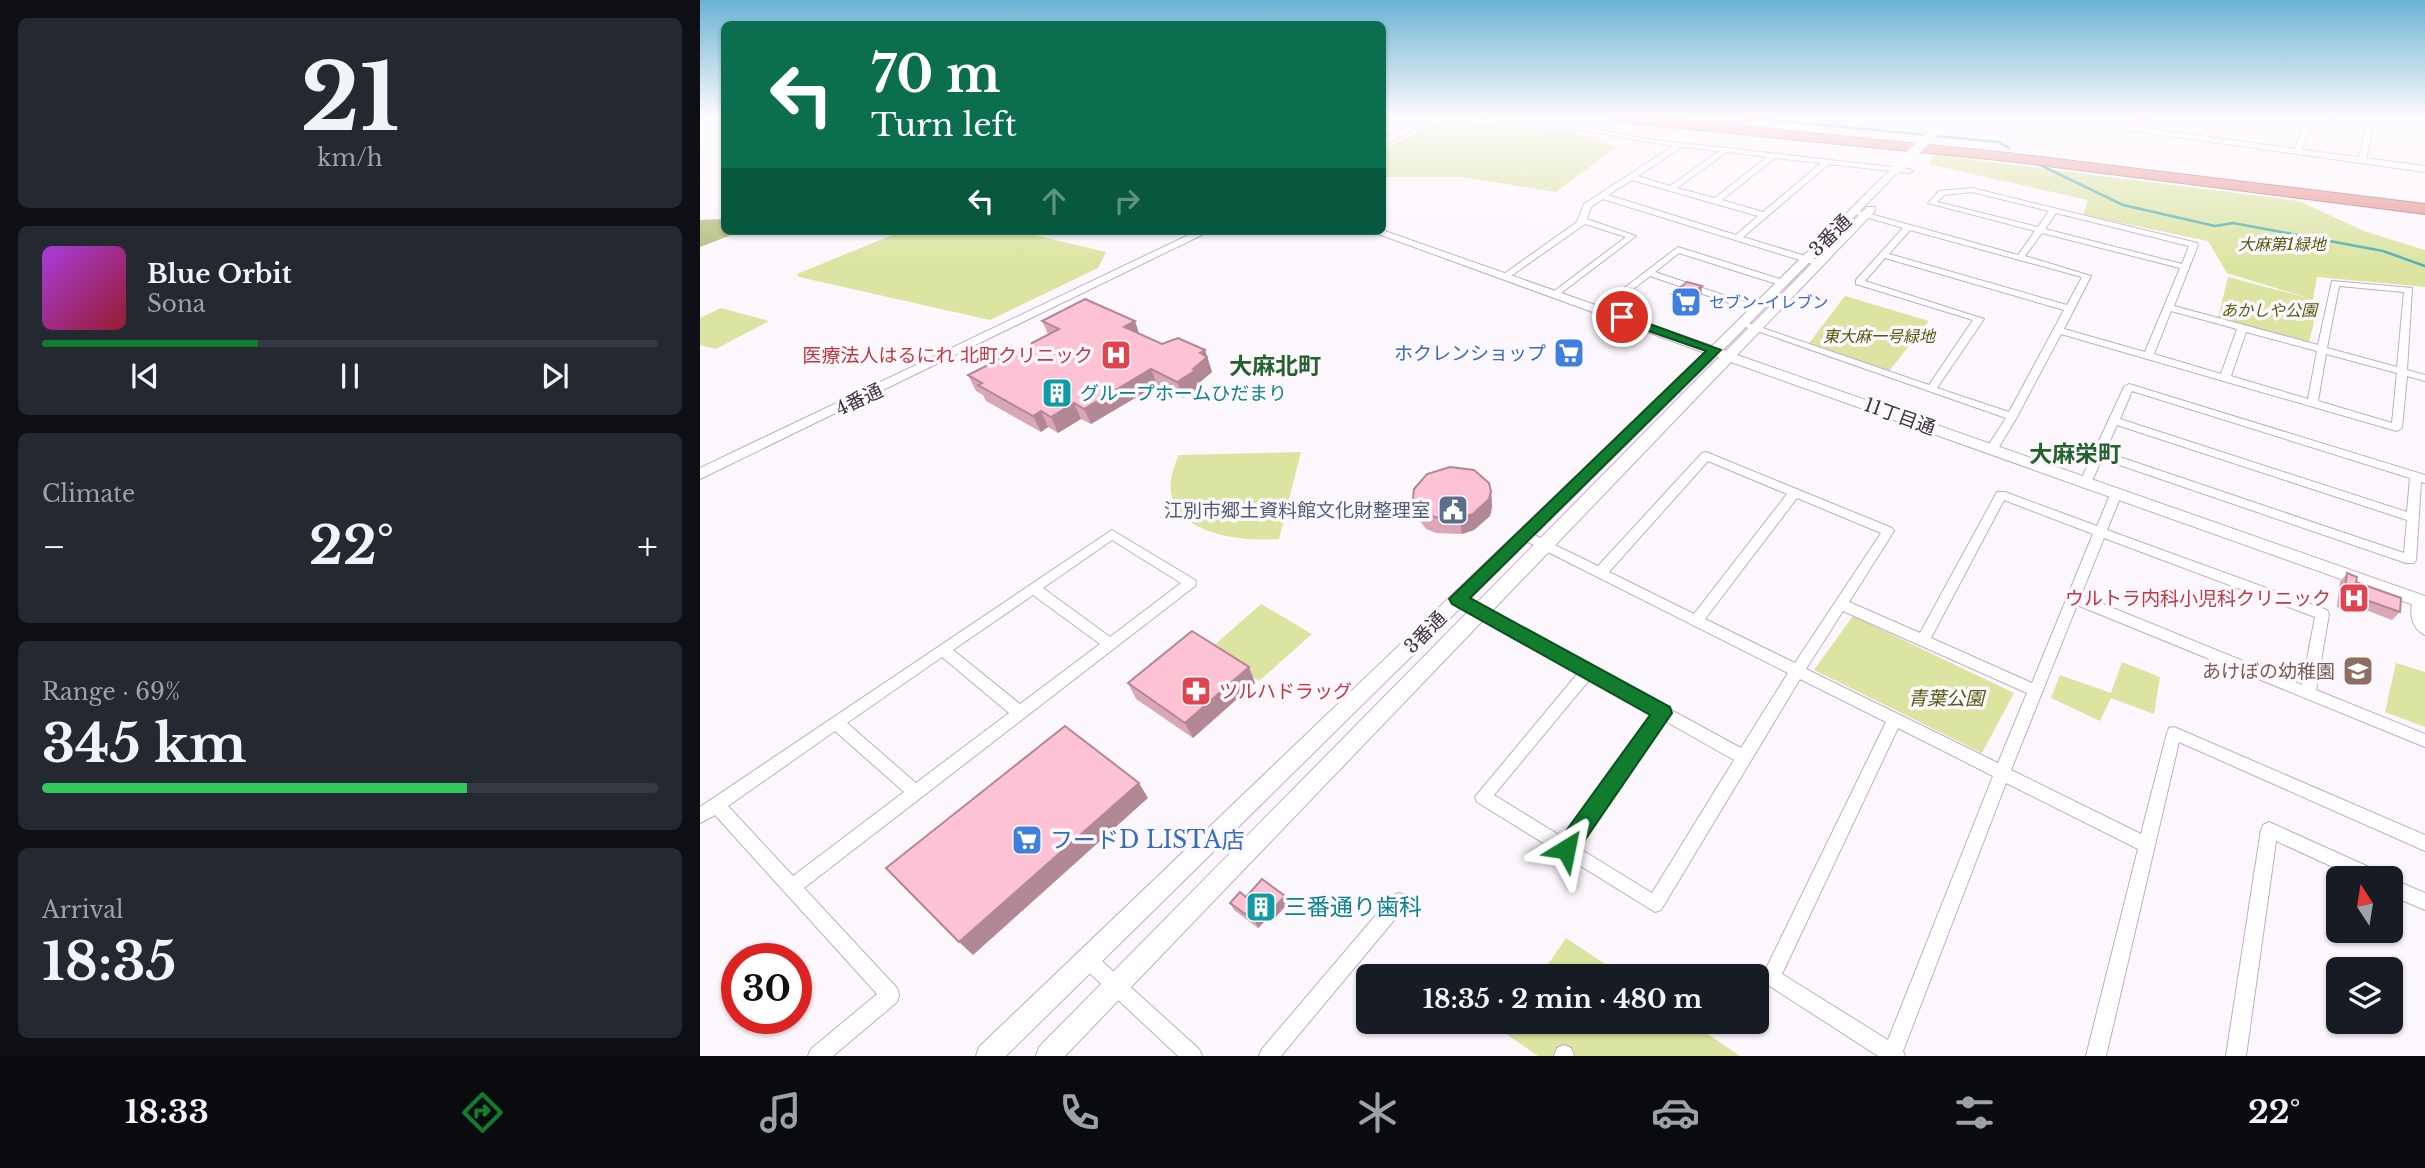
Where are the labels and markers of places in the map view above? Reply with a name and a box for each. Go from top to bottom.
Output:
supermarket icon: セブン-イレブン [1669,285,1703,319]
pin [1592,287,1652,347]
place label: セブン-イレブン [1709,292,1828,312]
supermarket icon: ホクレンショップ [1552,336,1586,370]
hospital icon: 医療法人はるにれ 北町クリニック [1099,338,1133,372]
place label: ホクレンショップ [1394,342,1546,365]
place label: 医療法人はるにれ 北町クリニック [803,344,1093,367]
building icon: グループホームひだまり [1040,376,1074,410]
place label: グループホームひだまり [1080,382,1287,405]
public building icon: 江別市郷土資料館文化財整理室 [1436,493,1470,527]
place label: 江別市郷土資料館文化財整理室 [1164,499,1430,522]
hospital icon: ウルトラ内科小児科クリニック [2337,581,2371,615]
place label: ウルトラ内科小児科クリニック [2065,587,2331,610]
school or university icon: あけぼの幼稚園 [2341,654,2375,688]
place label: あけぼの幼稚園 [2202,660,2335,683]
pharmacy icon: ツルハドラッグ [1179,674,1213,708]
place label: ツルハドラッグ [1219,680,1352,703]
supermarket icon: フードD LISTA店 [1010,823,1044,857]
place label: フードD LISTA店 [1050,826,1244,854]
building icon: 三番通り歯科 [1244,890,1278,924]
place label: 三番通り歯科 [1284,893,1422,921]

